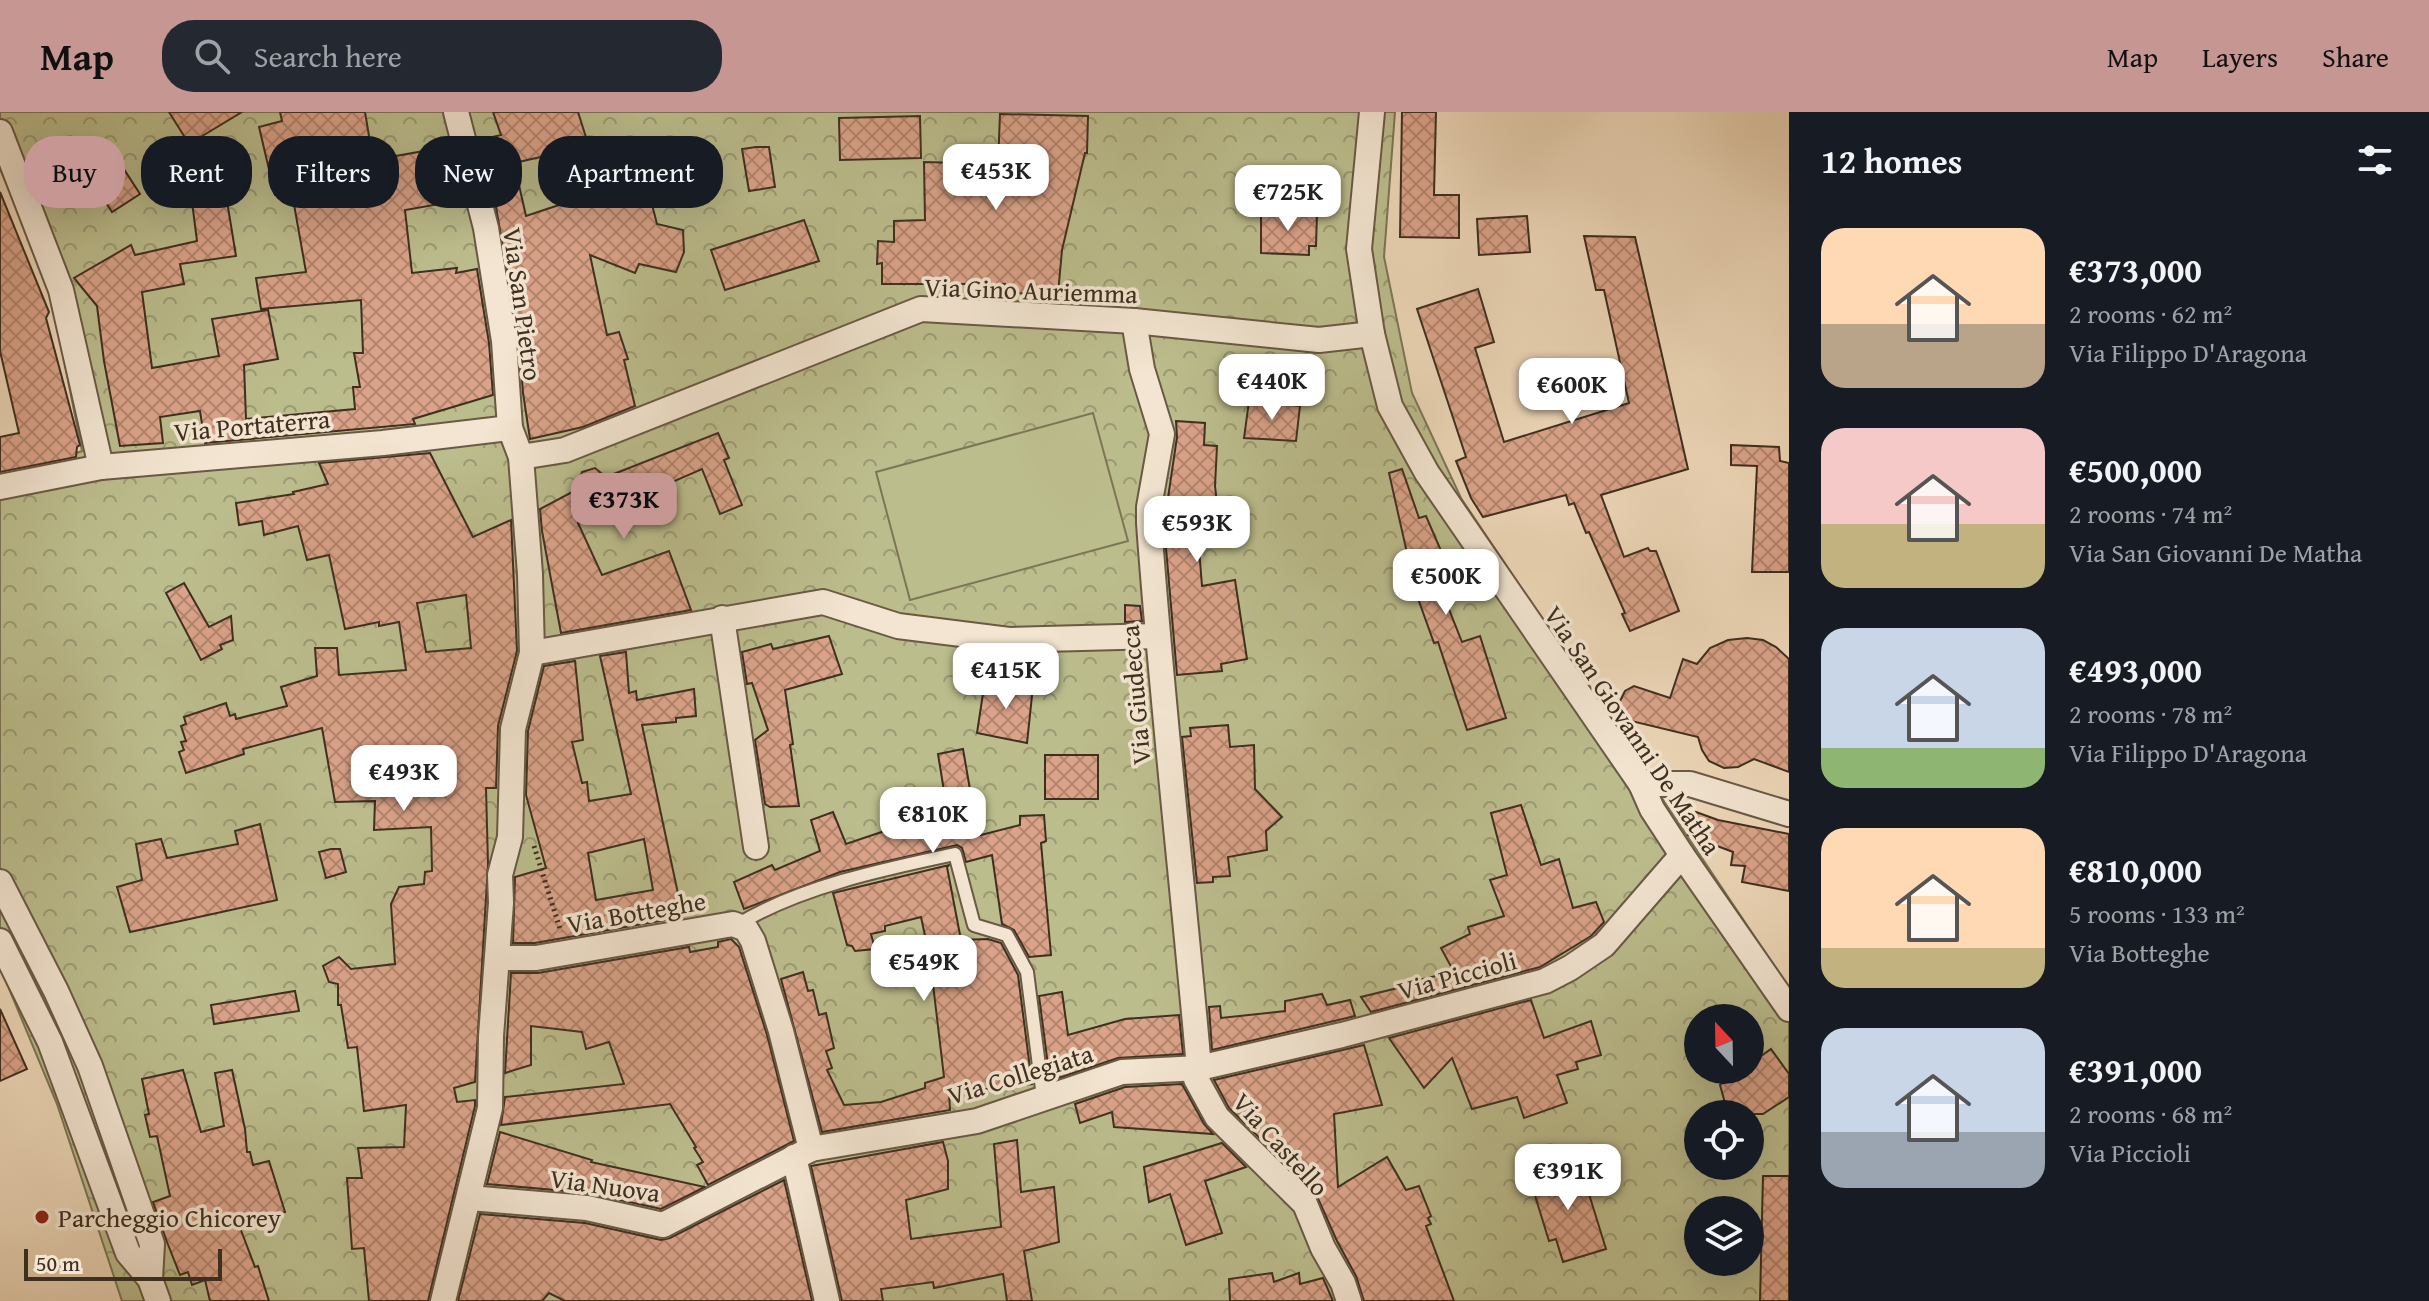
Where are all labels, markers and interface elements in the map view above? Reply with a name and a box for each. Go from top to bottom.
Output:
search box [162,20,722,92]
text: Map [40,28,114,84]
icon: search [190,34,234,78]
text: Search here [254,34,402,78]
text: Map [2107,36,2158,77]
text: Layers [2202,36,2278,77]
text: Share [2322,36,2389,77]
chip: Buy [24,136,125,208]
chip: Rent [141,136,252,208]
chip: Filters [268,136,399,208]
chip: New [415,136,522,208]
chip: Apartment [538,136,723,208]
text: 12 homes [1821,136,1962,185]
icon: filters [2353,138,2397,182]
pin: €453K [940,144,1052,212]
text: €453K [961,150,1031,189]
pin: €725K [1232,165,1344,233]
text: €725K [1253,171,1323,210]
street label: Via San Pietro [493,225,553,383]
text: €373,000 [2069,245,2202,294]
icon: home [1885,260,1981,356]
street label: Via Gino Auriemma [924,267,1139,313]
text: 2 rooms · 62 m² [2069,294,2232,333]
text: Via Filippo D'Aragona [2069,333,2307,372]
pin: €440K [1216,354,1328,422]
pin: €600K [1516,358,1628,426]
text: €440K [1237,360,1307,399]
text: €600K [1537,364,1607,403]
street label: Via Portaterra [172,399,332,451]
text: €500,000 [2069,445,2202,494]
icon: home [1885,460,1981,556]
pin: €373K [568,473,680,541]
text: €373K [589,479,659,518]
text: 2 rooms · 74 m² [2069,494,2232,533]
pin: €593K [1141,496,1253,564]
text: €593K [1162,502,1232,541]
text: Via San Giovanni De Matha [2069,533,2362,572]
pin: €500K [1390,549,1502,617]
text: €500K [1411,555,1481,594]
street label: Via San Giovanni De Matha [1535,597,1732,863]
street label: Via Giudecca [1109,623,1161,767]
pin: €415K [950,643,1062,711]
text: €493,000 [2069,645,2202,694]
text: €415K [971,649,1041,688]
icon: home [1885,660,1981,756]
text: 2 rooms · 78 m² [2069,694,2232,733]
text: Via Filippo D'Aragona [2069,733,2307,772]
pin: €493K [348,745,460,813]
text: €493K [369,751,439,790]
pin: €810K [877,787,989,855]
text: €810K [898,793,968,832]
text: €810,000 [2069,845,2202,894]
icon: home [1885,860,1981,956]
street label: Via Botteghe [563,881,709,943]
text: 5 rooms · 133 m² [2069,894,2245,933]
text: Via Botteghe [2069,933,2210,972]
pin: €549K [868,935,980,1003]
street label: Via Piccioli [1393,940,1521,1010]
text: €549K [889,941,959,980]
north arrow [1684,1004,1764,1084]
map controls [1684,1004,1764,1276]
street label: Via Collegiata [942,1033,1098,1115]
text: €391,000 [2069,1045,2202,1094]
icon: home [1885,1060,1981,1156]
street label: Via Castello [1224,1083,1338,1205]
text: 2 rooms · 68 m² [2069,1094,2232,1133]
button: locate [1684,1100,1764,1180]
text: Via Piccioli [2069,1133,2191,1172]
pin: €391K [1512,1144,1624,1212]
text: €391K [1533,1150,1603,1189]
street label: Via Nuova [547,1158,663,1212]
button: layers [1684,1196,1764,1276]
place label: Parcheggio Chicorey [58,1198,281,1237]
marker: Parcheggio Chicorey [33,1208,51,1226]
scale bar [24,1245,222,1281]
text: 50 m [36,1247,80,1279]

